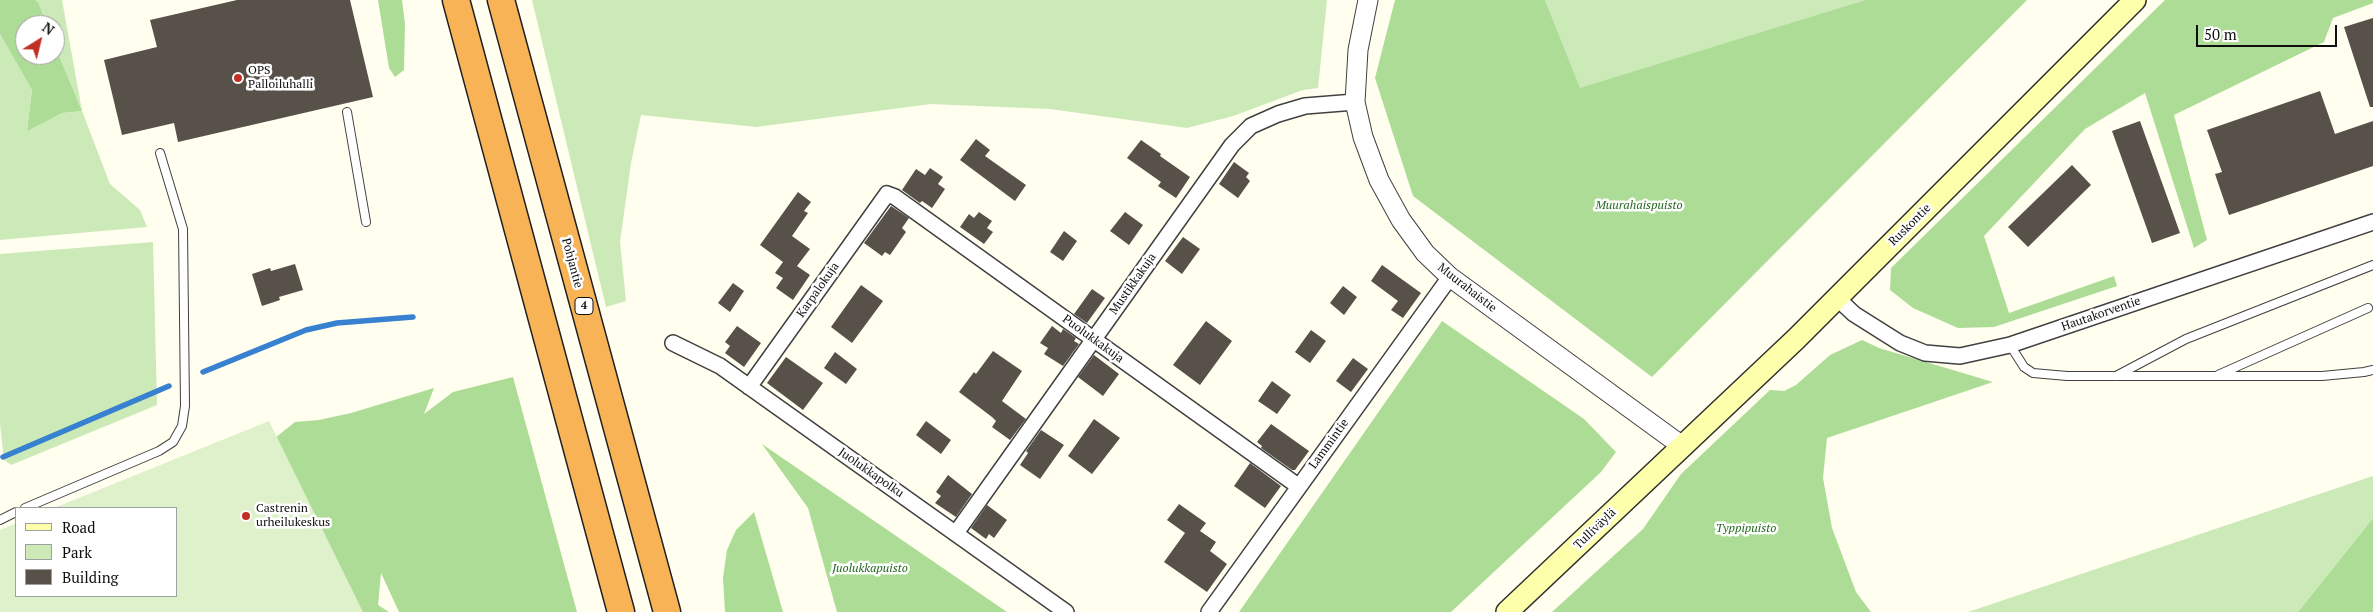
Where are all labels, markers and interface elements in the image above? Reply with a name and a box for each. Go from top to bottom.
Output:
north arrow [15,15,65,65]
scale bar [2198,15,2339,47]
text: N [39,17,58,39]
text: 50 m [2204,24,2237,44]
place label: OPS Palloiluhalli [248,64,313,92]
marker: OPS Palloiluhalli [232,72,244,84]
park label: Muurahaispuisto [1595,199,1683,213]
street label: Ruskontie [1886,201,1934,249]
street label: Pohjantie [558,236,586,290]
street label: Mustikkakuja [1107,251,1159,317]
street label: Karpalokuja [794,260,842,320]
street label: Muurahaistie [1435,261,1499,315]
street label: Hautakorventie [2060,294,2142,334]
road number: 4 [575,298,593,314]
street label: Puolukkakuja [1060,312,1126,366]
street label: Lammintie [1306,416,1352,472]
street label: Juolukkapolku [835,445,907,501]
place label: Castrenin urheilukeskus [256,502,330,530]
street label: Tulliväylä [1571,506,1619,552]
legend [15,507,178,597]
marker: Castrenin urheilukeskus [240,510,252,522]
text: Road [62,517,95,537]
park label: Typpipuisto [1716,522,1776,536]
text: Park [62,542,92,562]
park label: Juolukkapuisto [832,562,908,576]
text: Building [62,567,119,587]

